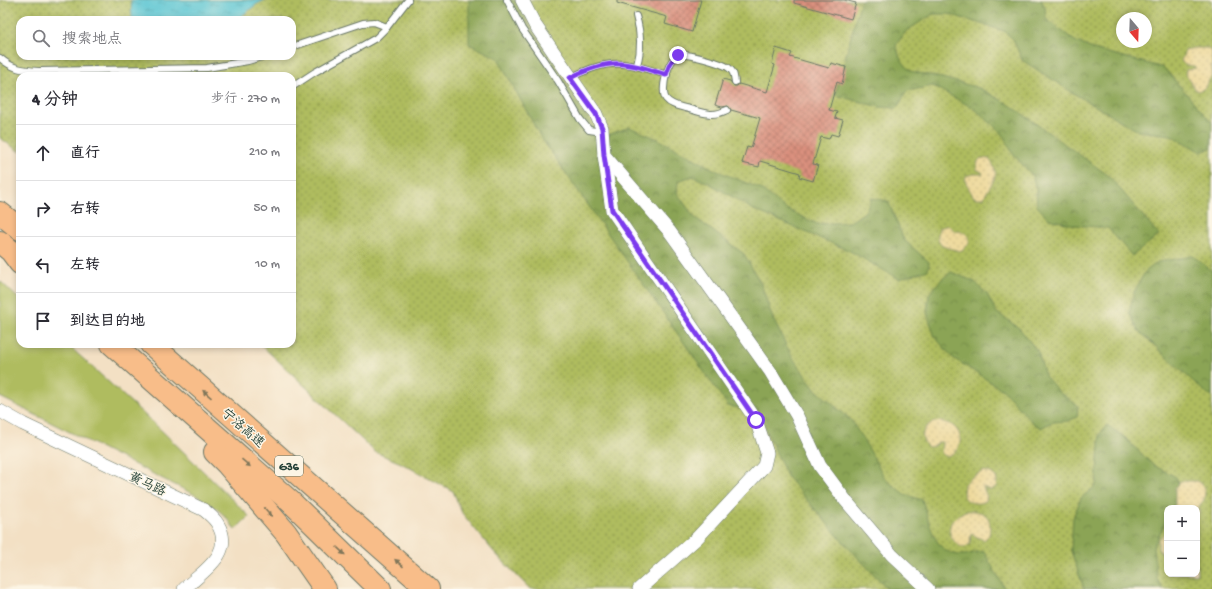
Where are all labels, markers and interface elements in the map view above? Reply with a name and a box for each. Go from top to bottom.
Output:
north arrow [1116,12,1152,48]
search box [16,16,296,60]
icon: search [30,27,52,49]
text: 搜索地点 [62,31,122,49]
route end [669,46,687,64]
text: 4 分钟 [32,91,78,111]
text: 步行 · 270 m [211,92,280,107]
icon: ahead [32,142,54,164]
text: 直行 [70,145,100,163]
text: 210 m [249,145,280,160]
icon: right [32,198,54,220]
text: 右转 [70,201,100,219]
text: 50 m [253,201,280,216]
icon: left [32,254,54,276]
text: 左转 [70,257,100,275]
text: 10 m [255,257,280,272]
icon: arrive [32,310,54,332]
text: 到达目的地 [70,313,145,331]
one-way arrow [202,389,212,398]
street label: 宁洛高速 [218,405,268,452]
route start [747,411,765,429]
road number: G36 [275,456,303,476]
one-way arrow [241,458,251,467]
street label: 黄马路 [126,469,168,500]
map controls [1164,505,1200,577]
button: + [1164,505,1200,541]
one-way arrow [263,506,272,517]
button: − [1164,541,1200,577]
one-way arrow [336,546,346,556]
one-way arrow [394,559,404,568]

